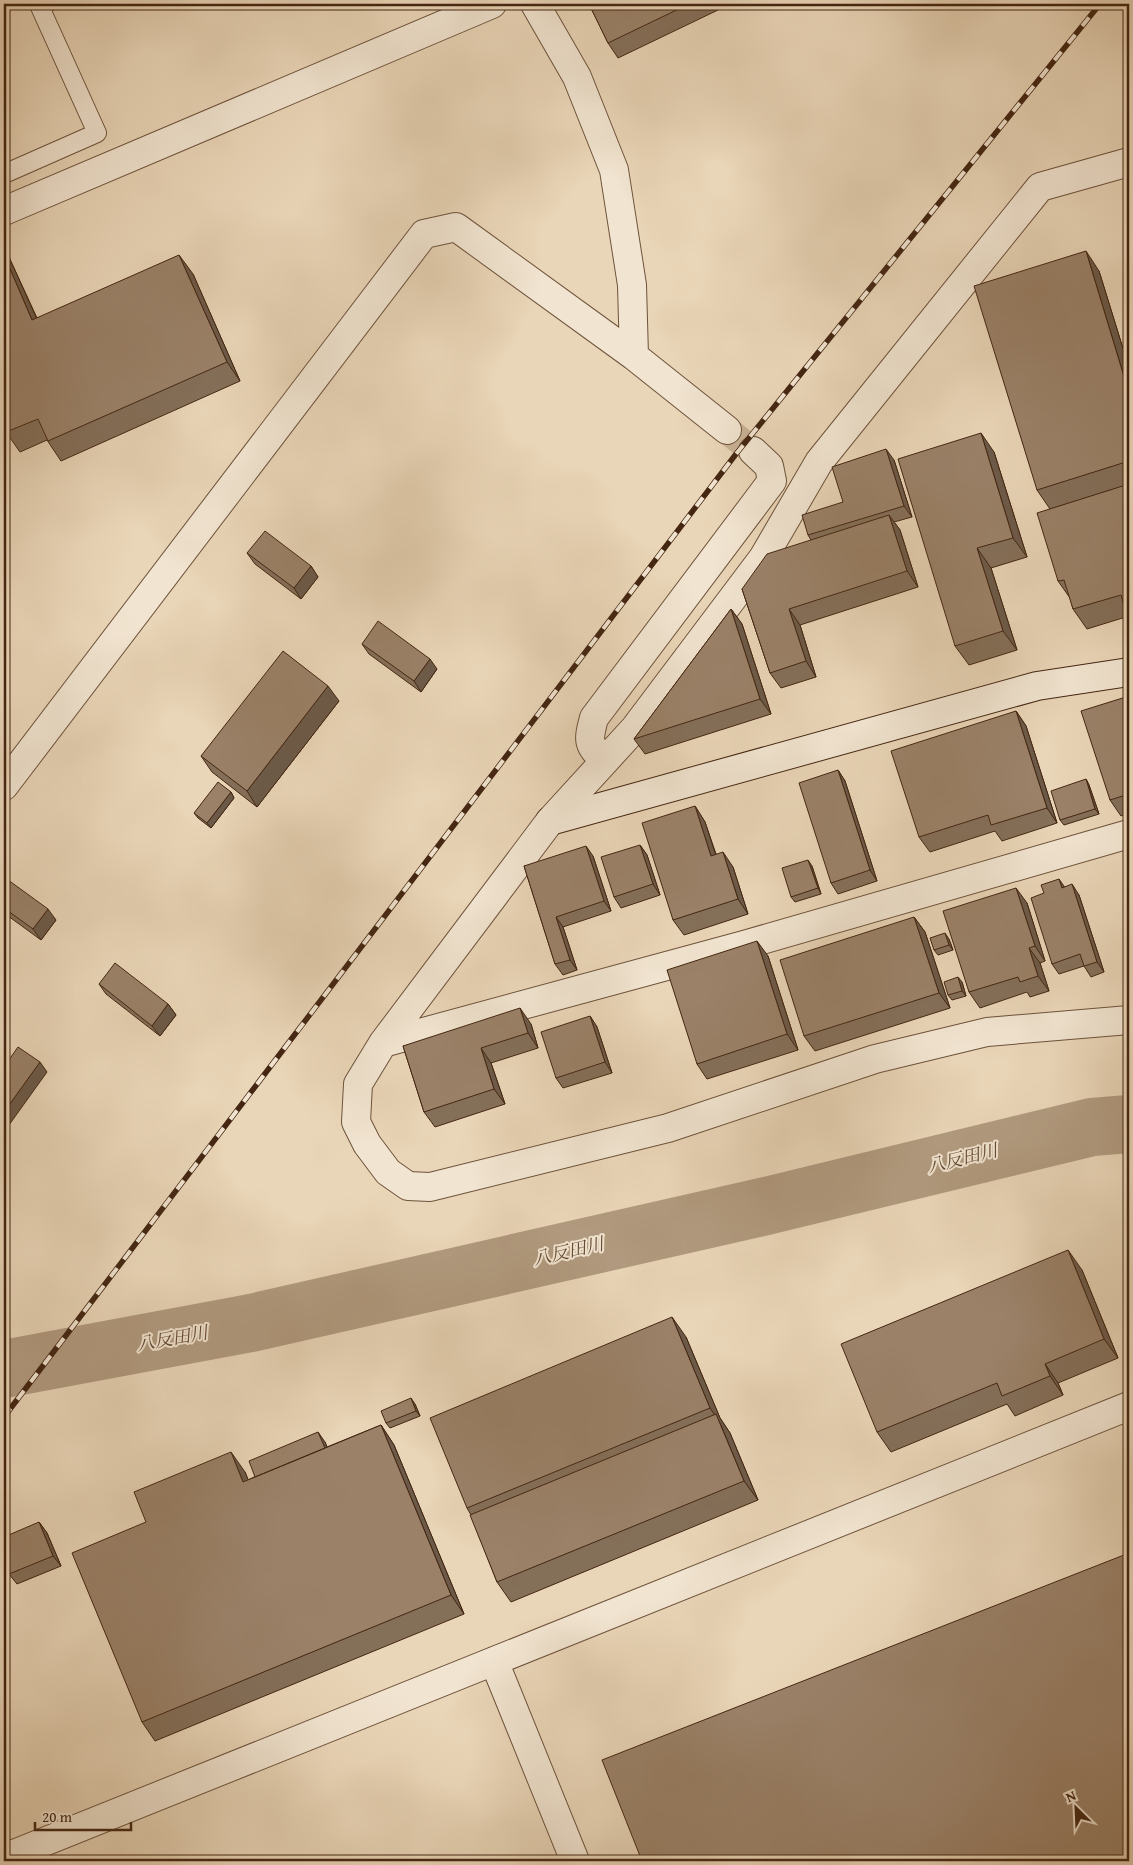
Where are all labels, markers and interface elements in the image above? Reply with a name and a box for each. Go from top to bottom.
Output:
water label: 八反田川 [924,1136,1002,1180]
water label: 八反田川 [530,1229,608,1272]
water label: 八反田川 [134,1318,212,1358]
north arrow [1050,1782,1100,1832]
text: N [1062,1785,1080,1807]
scale bar [35,1800,131,1832]
text: 20 m [42,1806,73,1827]

